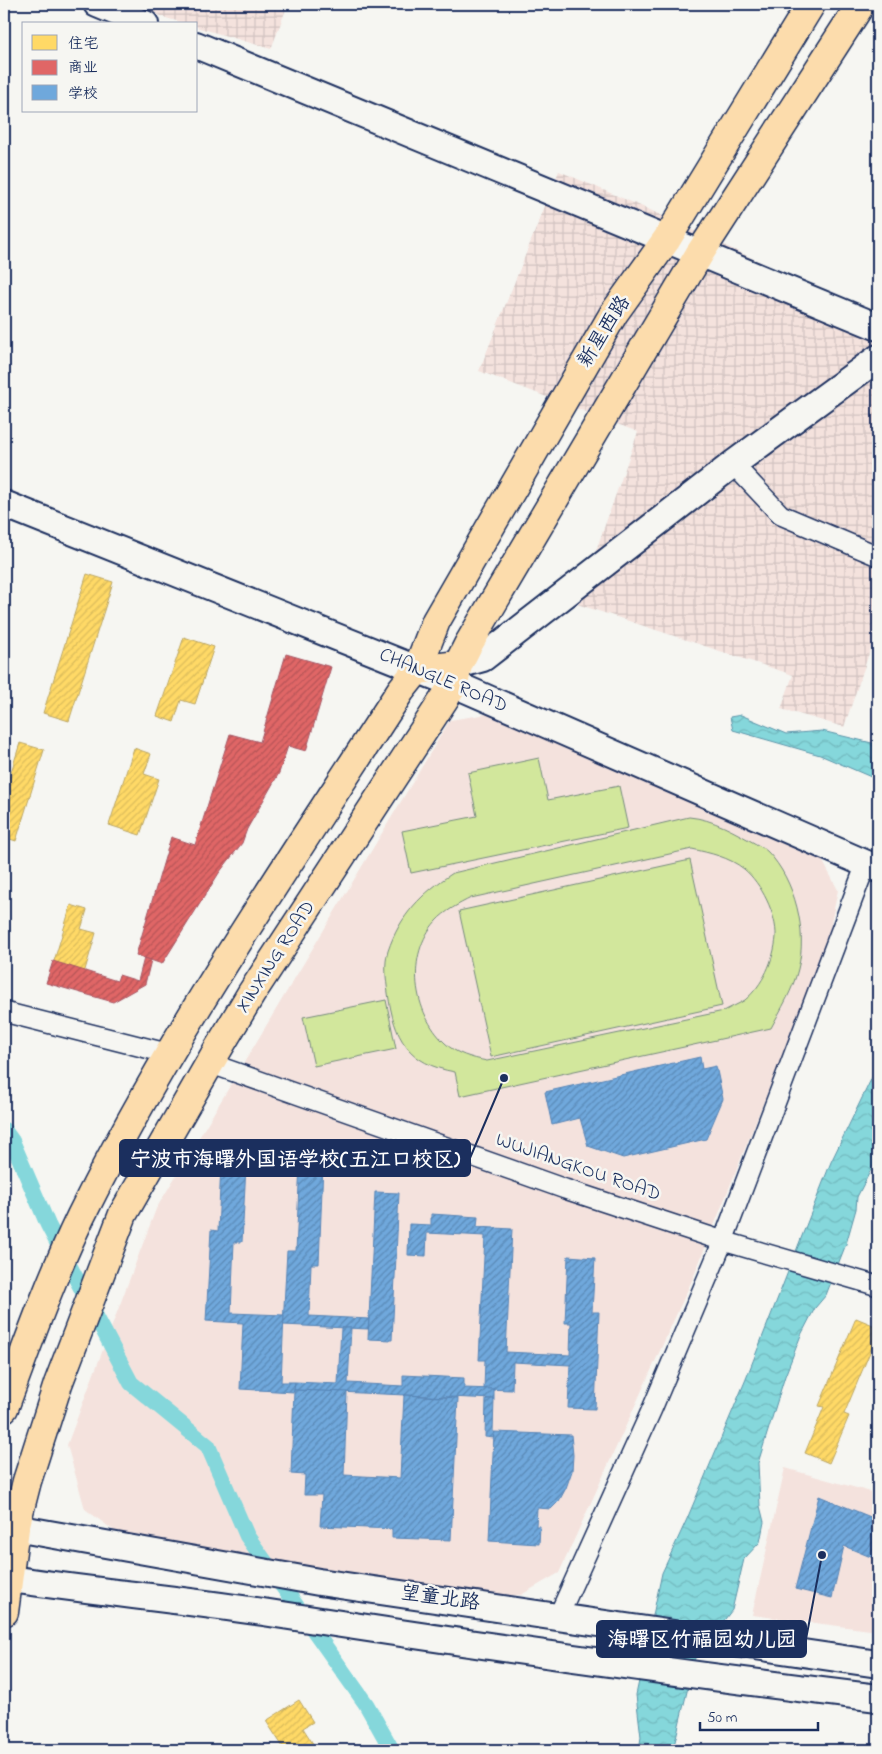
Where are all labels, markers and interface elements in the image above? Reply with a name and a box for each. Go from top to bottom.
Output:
legend [22,22,198,112]
text: 住宅 [68,33,98,55]
text: 商业 [68,57,98,79]
text: 学校 [68,83,98,105]
street label: 新星西路 [572,290,639,374]
street label: CHANGLE ROAD [374,641,512,721]
street label: XINXING ROAD [229,895,323,1019]
street label: WUJIANGKOU ROAD [492,1126,664,1210]
callout: 宁波市海曙外国语学校(五江口校区) [120,1140,470,1176]
text: 宁波市海曙外国语学校(五江口校区) [130,1146,461,1176]
street label: 望童北路 [398,1579,483,1619]
callout: 海曙区竹福园幼儿园 [597,1621,806,1657]
text: 海曙区竹福园幼儿园 [608,1626,797,1656]
scale bar [700,1699,817,1731]
text: 50 m [707,1707,738,1729]

